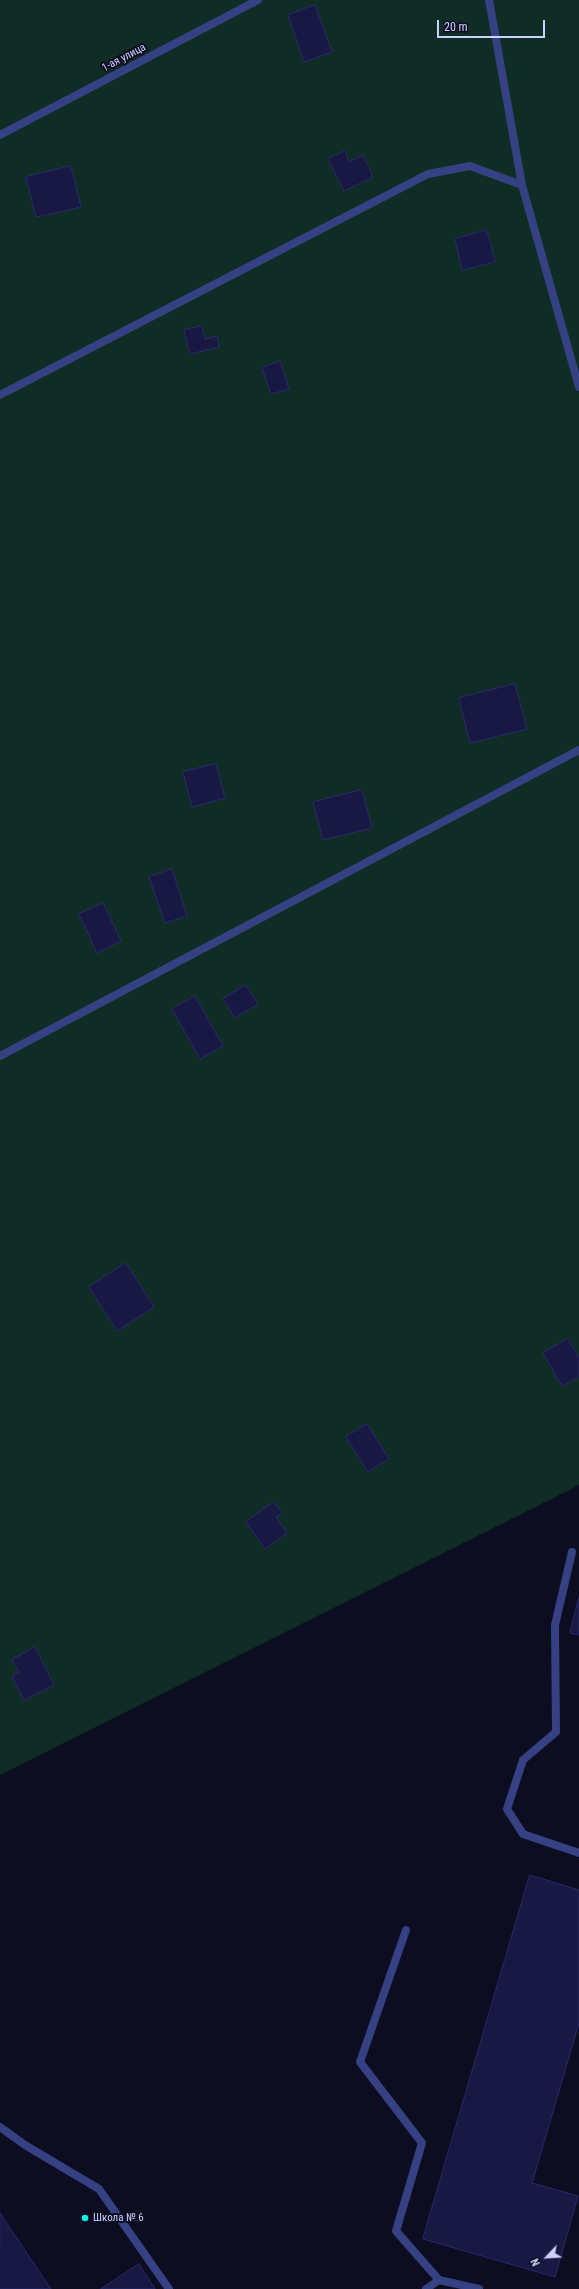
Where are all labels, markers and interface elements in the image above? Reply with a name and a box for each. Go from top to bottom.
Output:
scale bar [439,12,547,38]
text: 20 m [444,20,468,34]
street label: 1-ая улица [100,41,148,75]
place label: Школа № 6 [93,2211,144,2225]
marker: Школа № 6 [80,2213,90,2223]
north arrow [527,2237,567,2277]
text: N [528,2256,543,2268]

